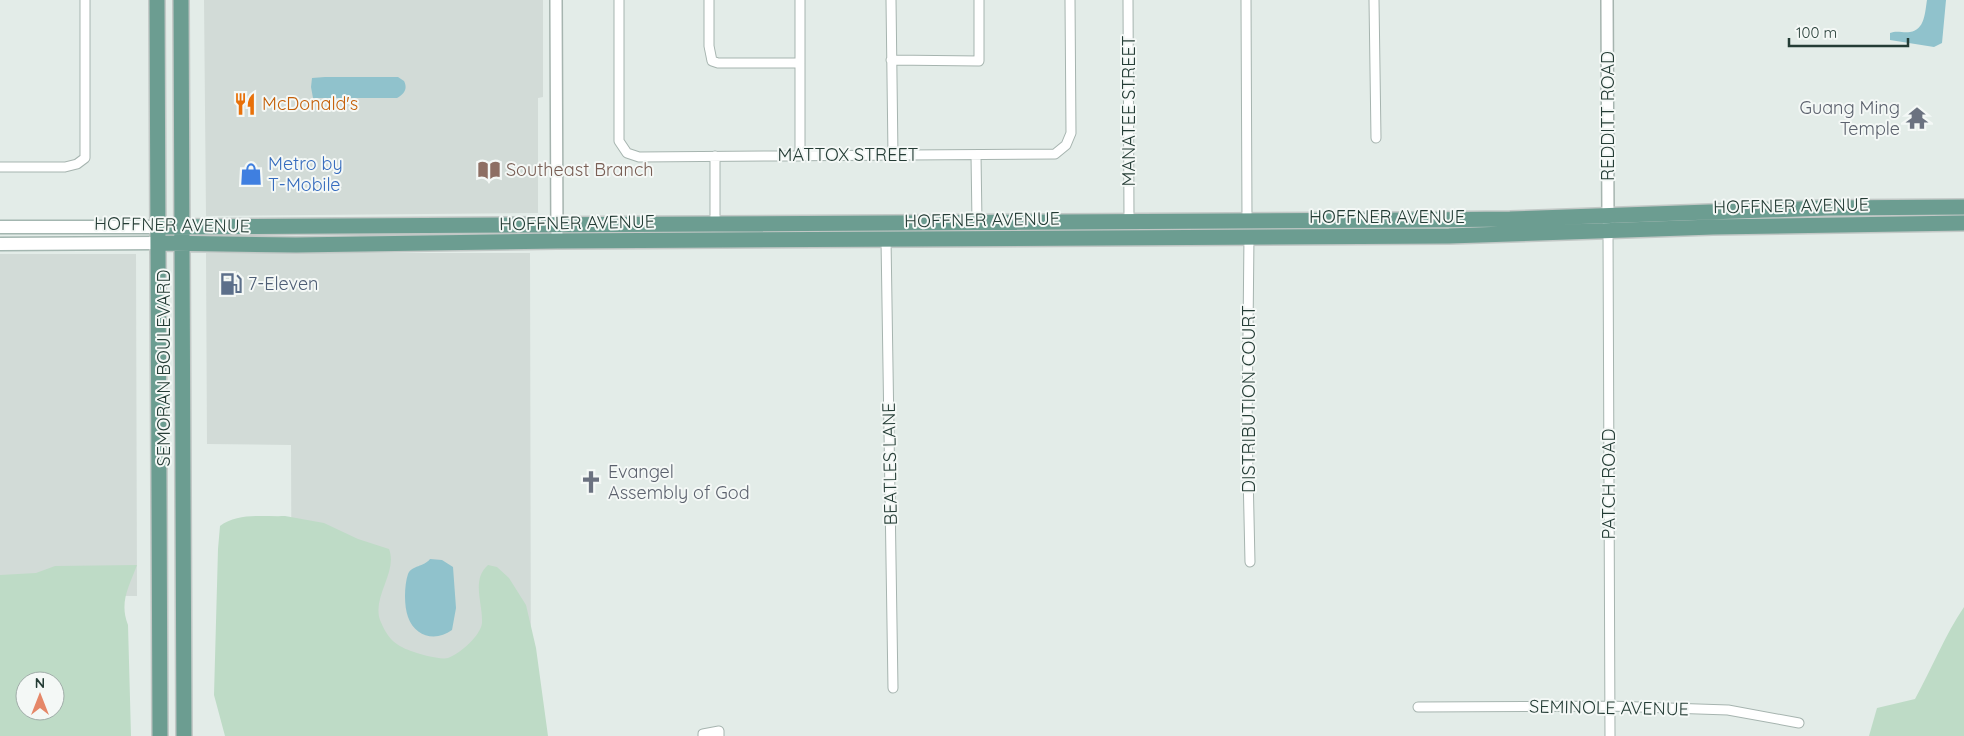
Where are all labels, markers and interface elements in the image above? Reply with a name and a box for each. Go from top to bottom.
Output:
scale bar [1789,15,1908,47]
text: 100 m [1796,23,1837,42]
street label: MANATEE STREET [1117,35,1140,186]
street label: REDDITT ROAD [1596,51,1619,181]
restaurant icon: McDonald's [232,91,258,117]
place label: McDonald's [262,92,358,115]
place label: Guang Ming Temple [1799,96,1900,140]
temple icon: Guang Ming Temple [1904,105,1930,131]
street label: MATTOX STREET [778,143,919,166]
place label: Metro by T-Mobile [268,152,343,196]
library icon: Southeast Branch [476,157,502,183]
place label: Southeast Branch [506,158,653,181]
shop icon: Metro by T-Mobile [238,161,264,187]
street label: HOFFNER AVENUE [1713,193,1869,218]
street label: HOFFNER AVENUE [1309,205,1465,228]
street label: HOFFNER AVENUE [904,207,1060,232]
street label: HOFFNER AVENUE [499,210,655,235]
street label: HOFFNER AVENUE [94,212,250,237]
street label: SEMORAN BOULEVARD [152,270,175,466]
fuel station icon: 7-Eleven [218,271,244,297]
place label: 7-Eleven [248,272,319,295]
street label: DISTRIBUTION COURT [1237,305,1260,493]
street label: BEATLES LANE [877,402,902,526]
street label: PATCH ROAD [1597,428,1620,540]
place label: Evangel Assembly of God [608,460,750,504]
church icon: Evangel Assembly of God [578,469,604,495]
north arrow [15,671,65,721]
text: N [35,674,45,692]
street label: SEMINOLE AVENUE [1529,695,1689,720]

